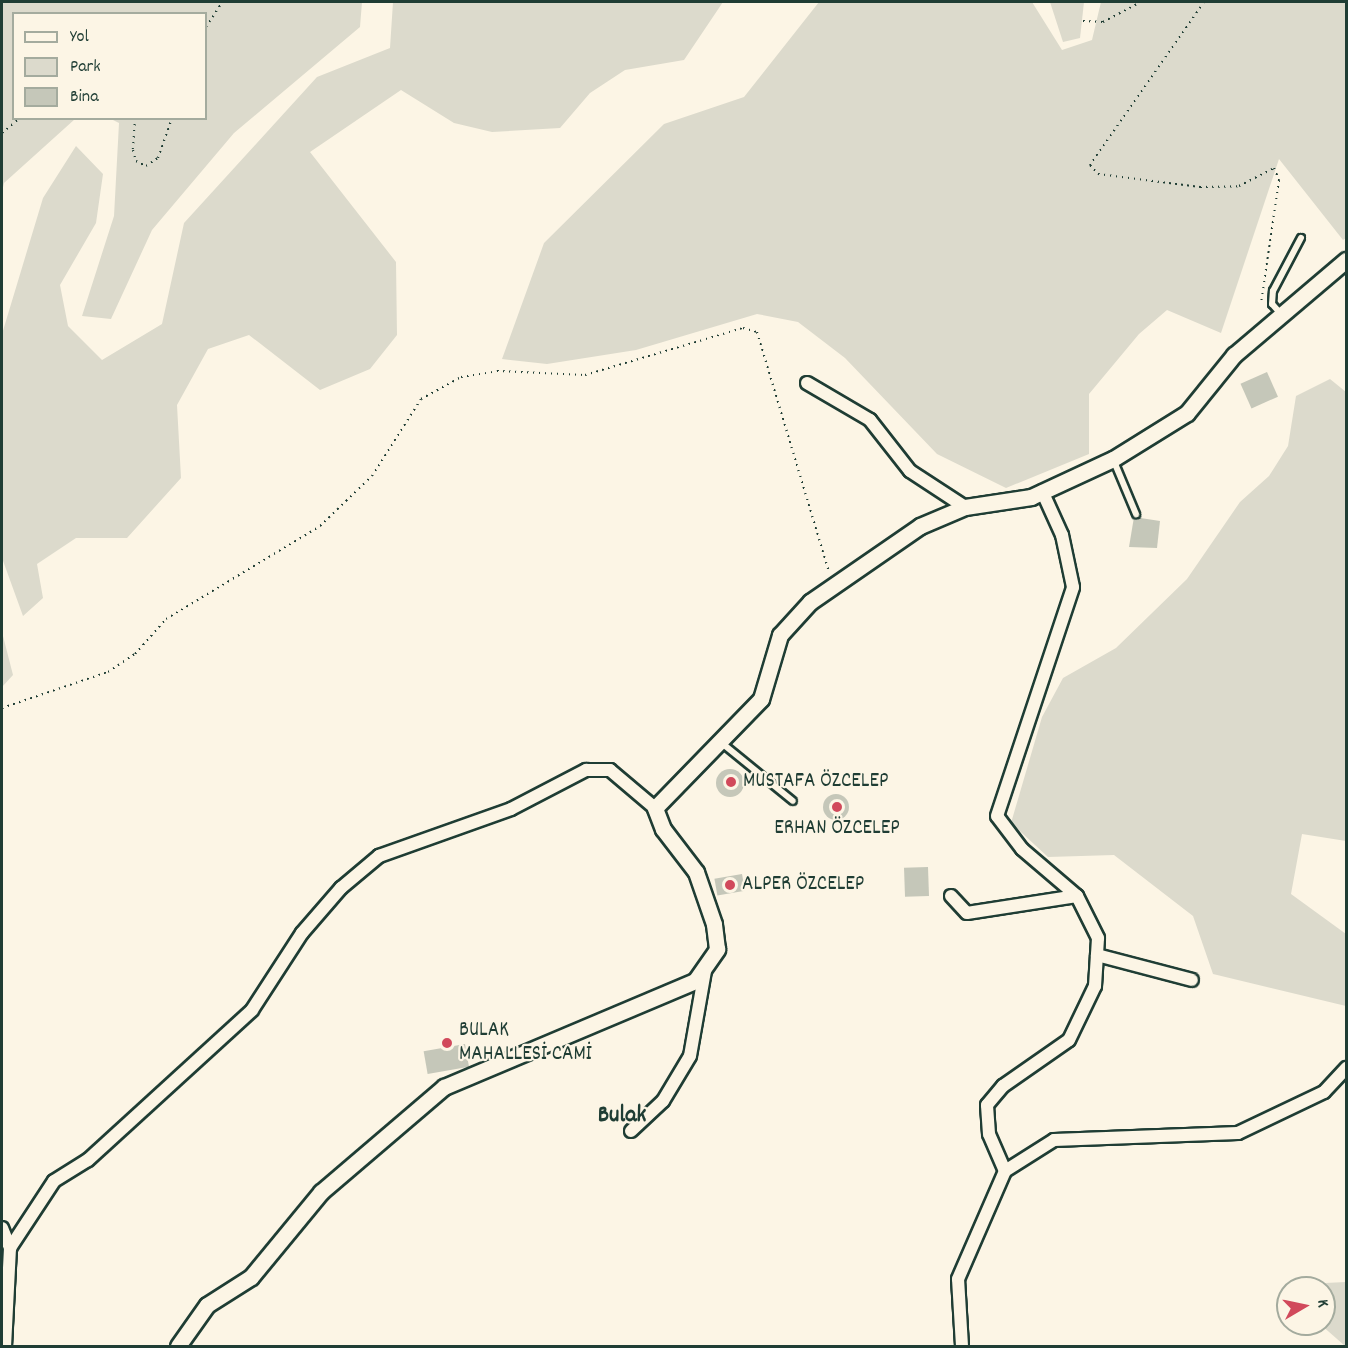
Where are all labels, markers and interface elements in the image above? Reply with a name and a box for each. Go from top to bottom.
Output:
legend [12,12,207,120]
text: Yol [70,25,89,50]
text: Park [70,55,101,80]
text: Bina [70,85,99,110]
place label: MUSTAFA ÖZCELEP [743,769,888,795]
marker: MUSTAFA ÖZCELEP [724,775,738,789]
marker: ERHAN ÖZCELEP [830,800,844,814]
place label: ERHAN ÖZCELEP [774,816,900,842]
place label: ALPER ÖZCELEP [742,872,864,898]
marker: ALPER ÖZCELEP [723,878,737,892]
place label: BULAK MAHALLESİ CAMİ [459,1018,592,1068]
marker: BULAK MAHALLESİ CAMİ [440,1036,454,1050]
district label: Bulak [598,1103,646,1131]
north arrow [1276,1276,1336,1336]
text: K [1310,1298,1334,1309]

